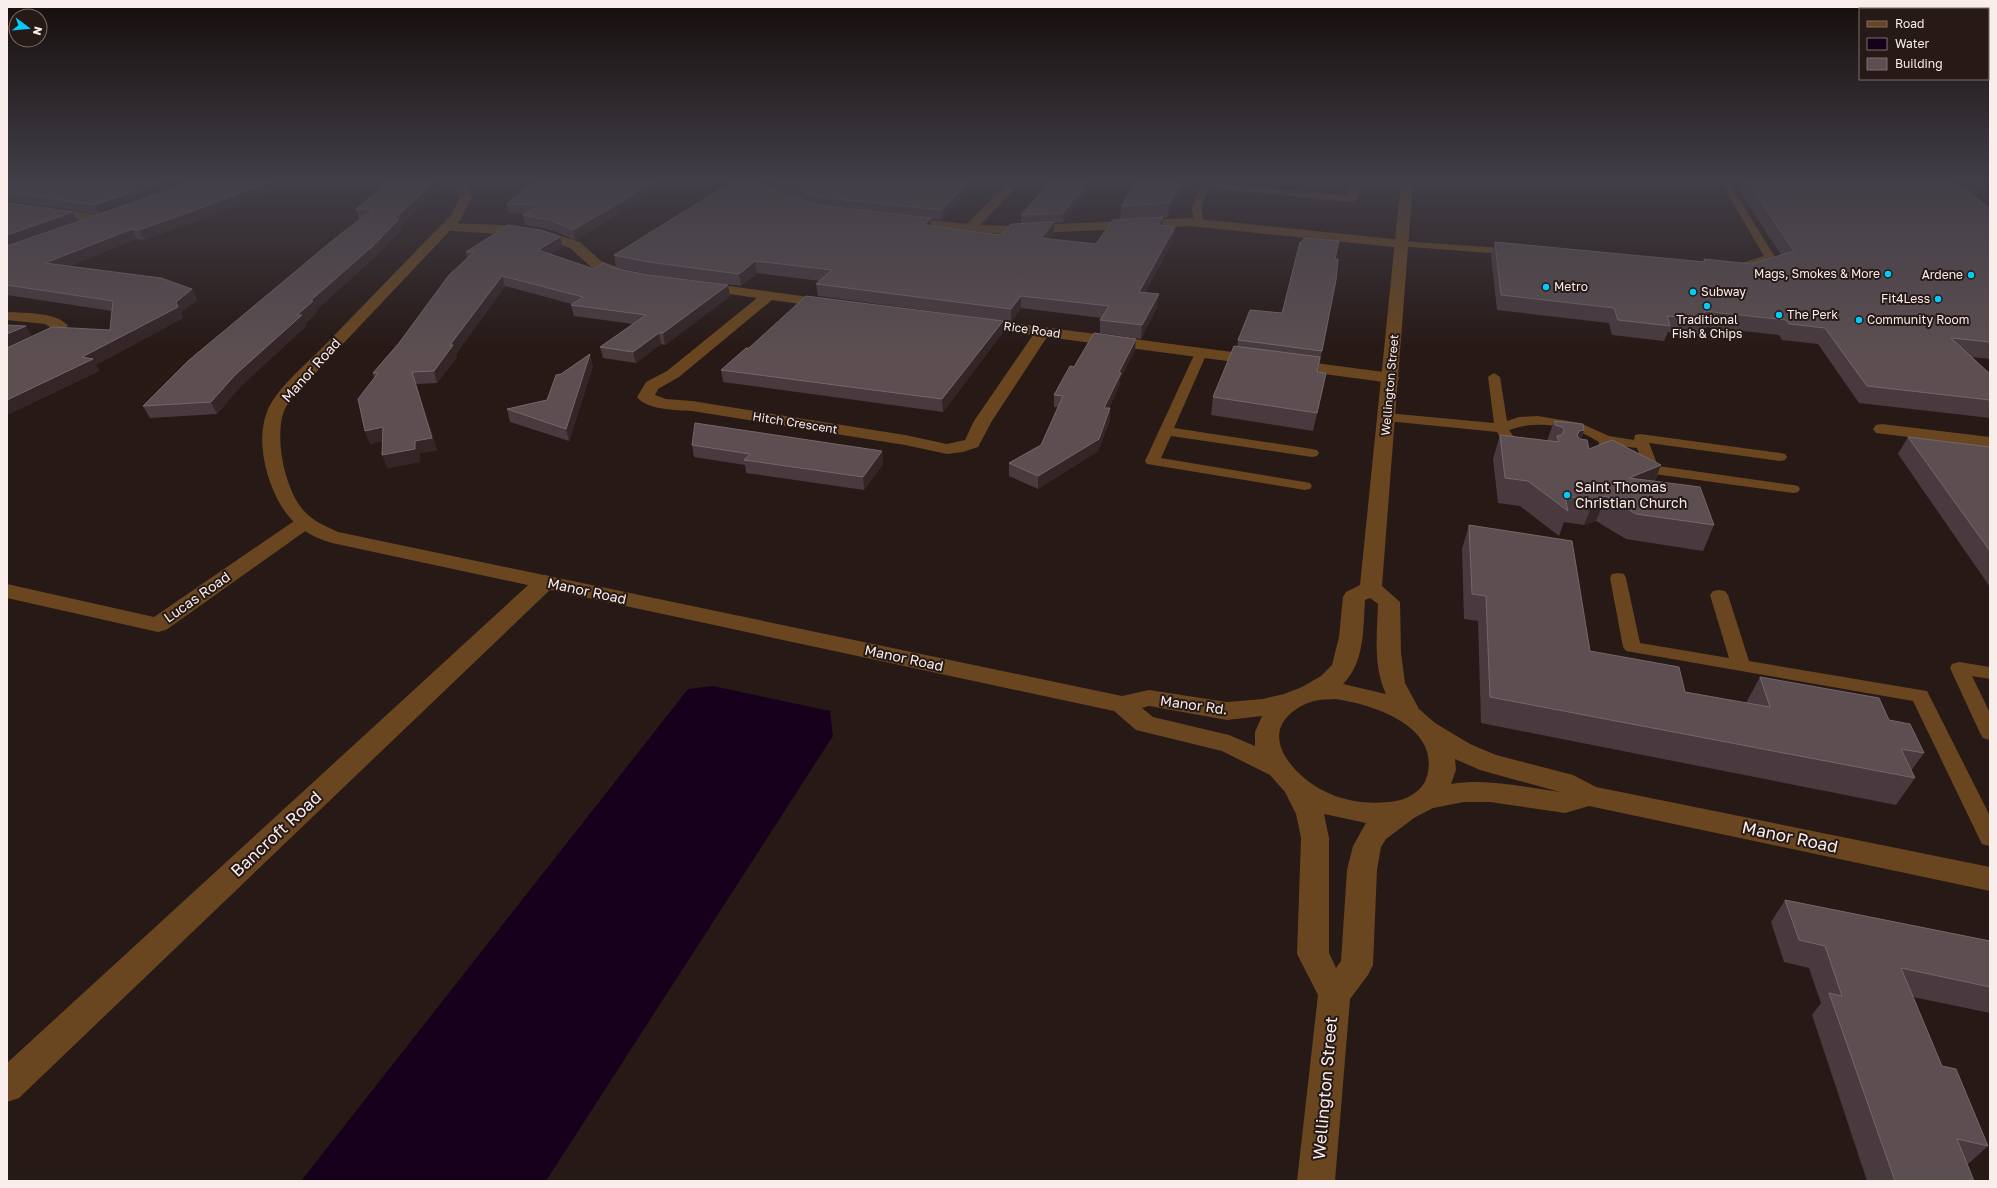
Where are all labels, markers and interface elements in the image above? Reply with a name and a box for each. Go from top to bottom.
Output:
north arrow [8,8,48,48]
legend [1859,8,1989,80]
text: Road [1895,16,1924,31]
text: N [31,25,45,37]
text: Water [1895,36,1929,51]
text: Building [1895,56,1943,71]
place label: Mags, Smokes & More [1754,266,1880,281]
place label: Ardene [1922,267,1963,282]
marker: Mags, Smokes & More [1883,269,1893,279]
marker: Ardene [1966,270,1976,280]
place label: Metro [1554,279,1588,294]
marker: Metro [1541,282,1551,292]
place label: Subway [1701,284,1746,299]
marker: Subway [1688,287,1698,297]
place label: Fit4Less [1881,291,1930,306]
marker: Fit4Less [1933,294,1943,304]
marker: Traditional Fish & Chips [1702,301,1712,311]
place label: The Perk [1787,307,1838,322]
marker: The Perk [1774,310,1784,320]
place label: Traditional Fish & Chips [1672,312,1742,341]
place label: Community Room [1867,312,1969,327]
marker: Community Room [1854,315,1864,325]
street label: Rice Road [1003,318,1061,341]
street label: Manor Road [277,334,344,405]
street label: Wellington Street [1378,334,1401,436]
street label: Hitch Crescent [752,408,839,437]
place label: Saint Thomas Christian Church [1575,478,1687,511]
marker: Saint Thomas Christian Church [1562,490,1572,500]
street label: Lucas Road [160,568,233,626]
street label: Manor Road [546,574,628,607]
street label: Manor Road [863,641,945,674]
street label: Manor Rd. [1159,691,1229,718]
street label: Bancroft Road [226,786,325,881]
street label: Manor Road [1740,816,1840,857]
street label: Wellington Street [1308,1015,1341,1161]

